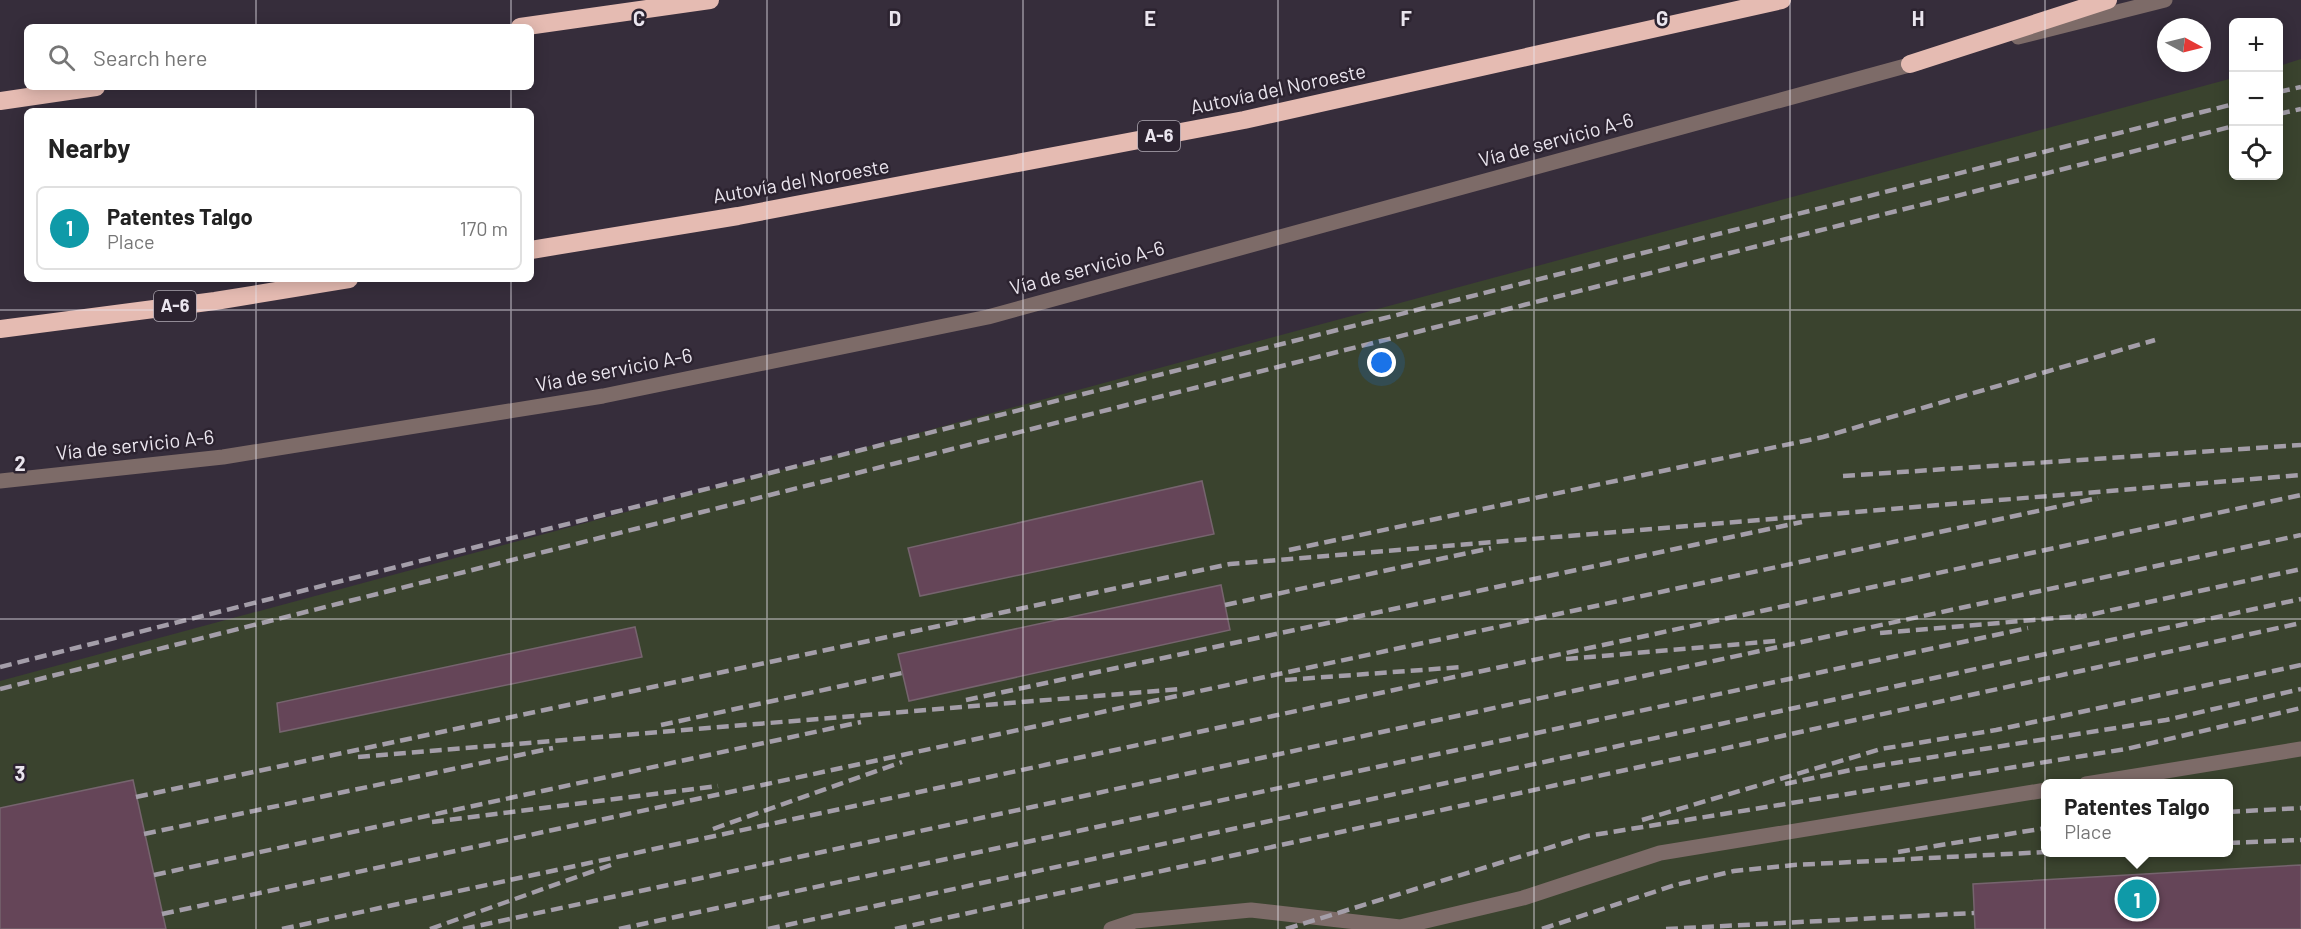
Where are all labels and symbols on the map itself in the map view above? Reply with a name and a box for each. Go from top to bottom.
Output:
text: C [633,6,645,30]
text: D [889,6,901,30]
text: E [1144,6,1156,30]
text: F [1400,6,1412,30]
text: G [1656,6,1668,30]
text: H [1912,6,1924,30]
north arrow [2157,18,2211,72]
street label: Autovía del Noroeste [1188,58,1368,118]
street label: Vía de servicio A-6 [1476,107,1636,171]
road number: A-6 [1138,121,1180,151]
street label: Autovía del Noroeste [711,153,891,207]
street label: Vía de servicio A-6 [1007,235,1167,299]
road number: A-6 [154,291,196,321]
street label: Vía de servicio A-6 [533,342,694,396]
your location [1367,348,1396,377]
street label: Vía de servicio A-6 [55,424,215,464]
text: 2 [14,451,26,475]
text: 3 [15,761,25,785]
pin: 1 [2118,876,2156,922]

